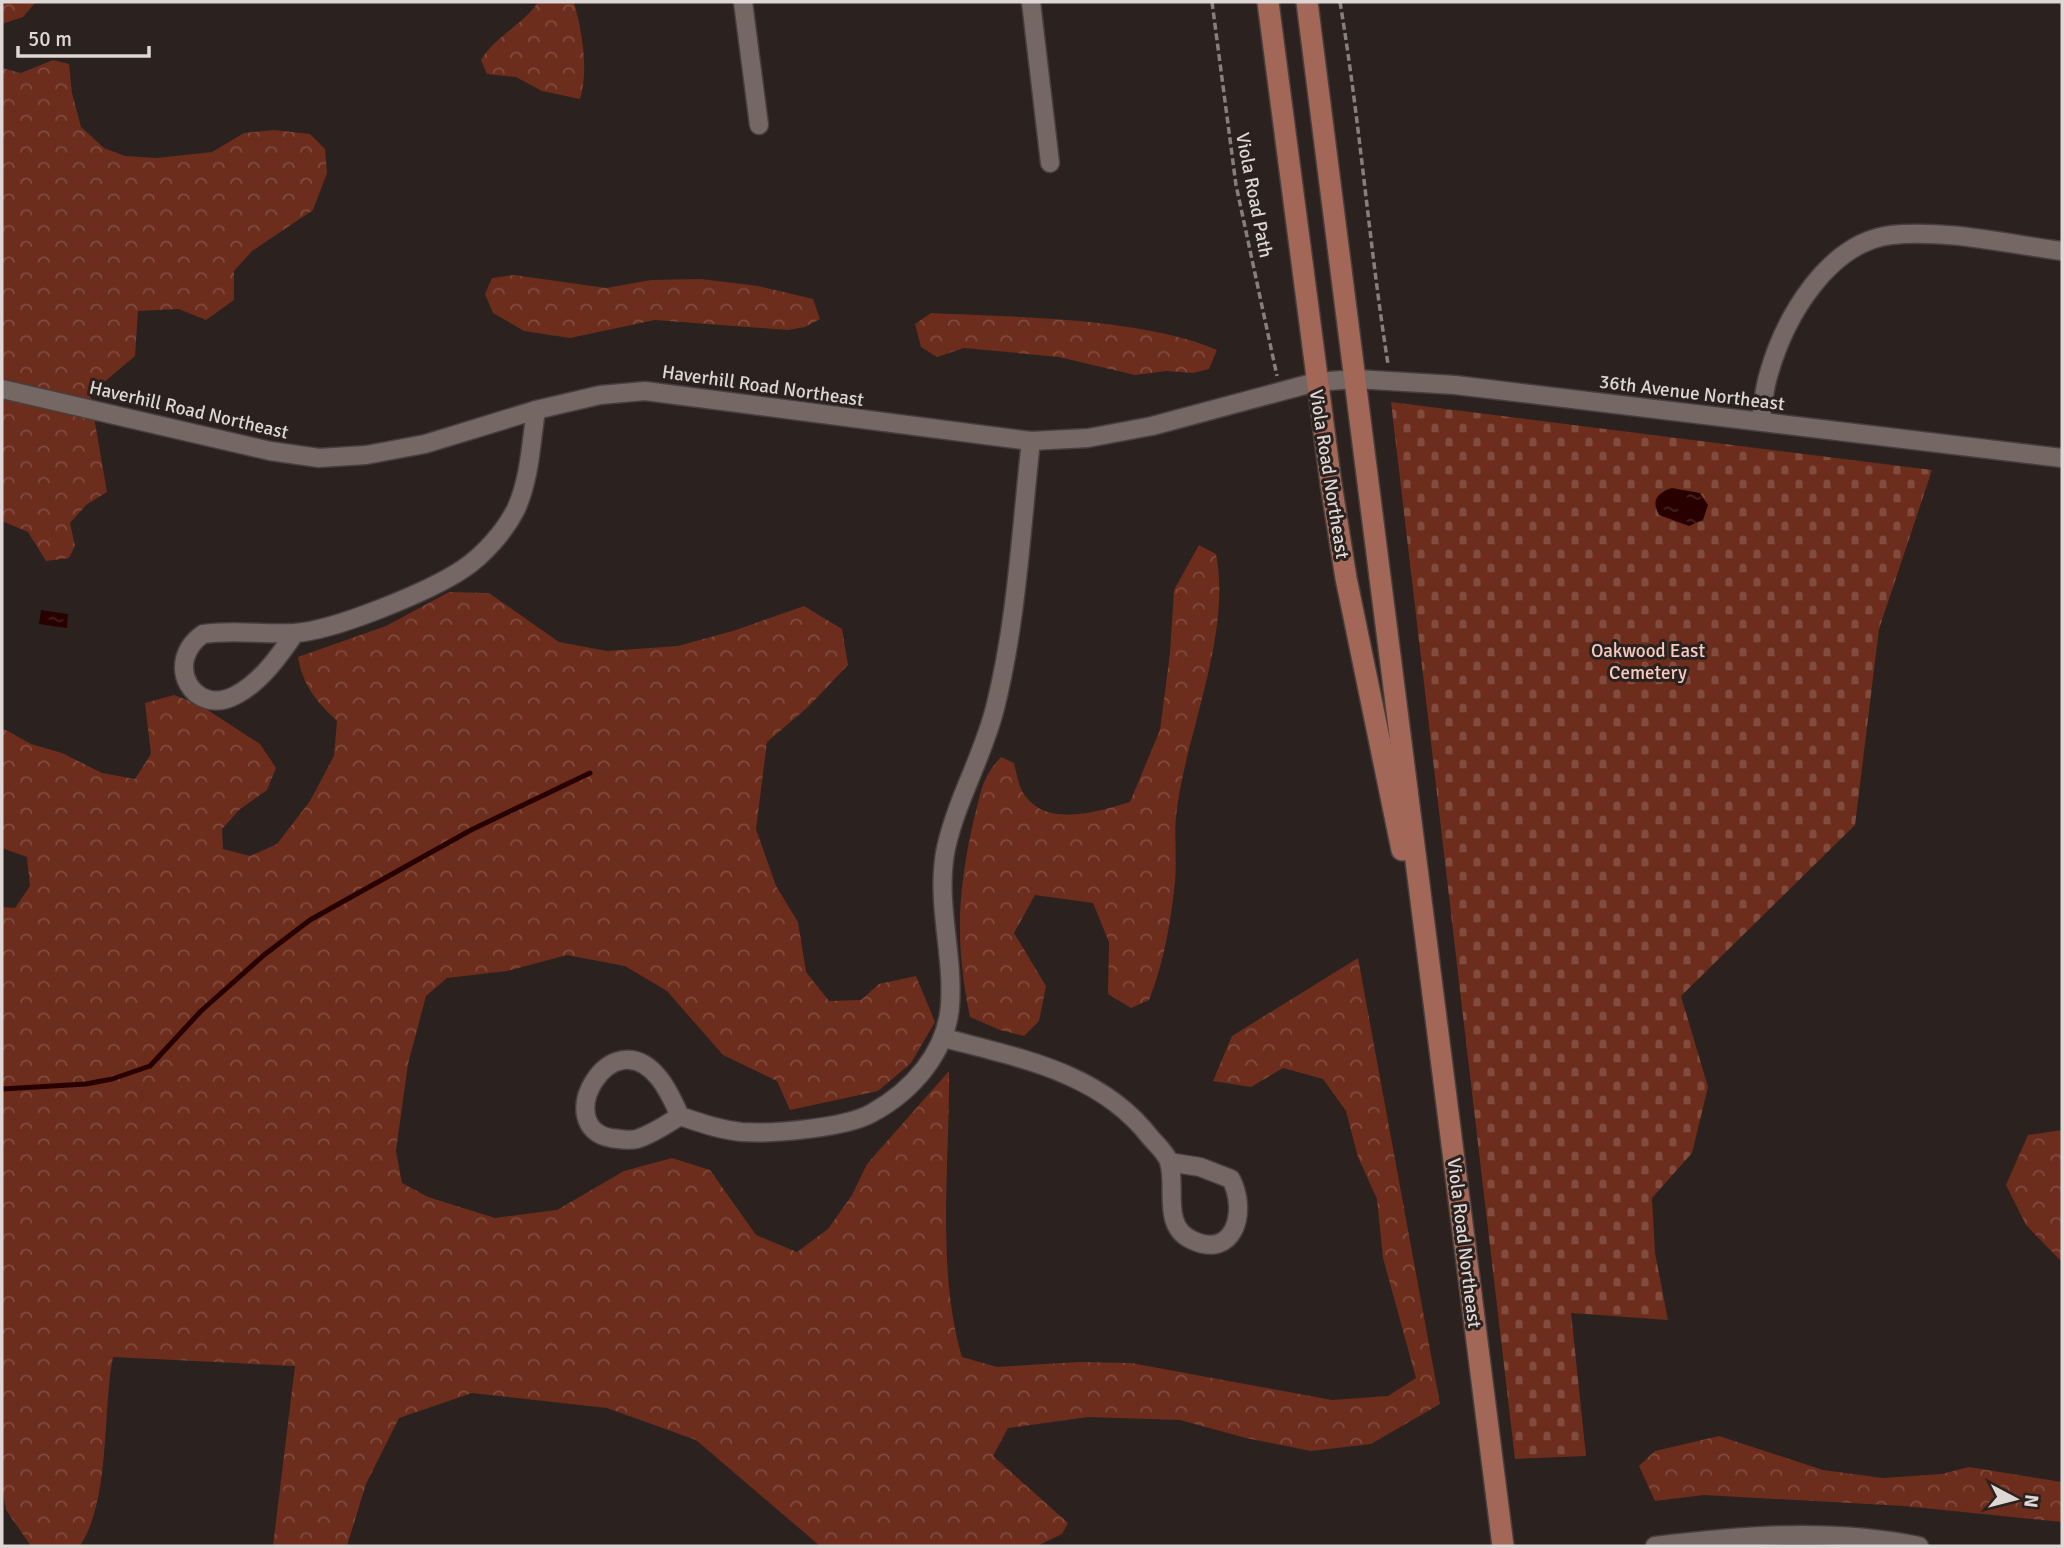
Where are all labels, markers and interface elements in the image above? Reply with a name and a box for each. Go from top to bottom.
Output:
scale bar [18,14,149,58]
text: 50 m [28,26,72,52]
street label: Viola Road Path [1230,131,1278,260]
street label: Haverhill Road Northeast [660,360,866,412]
street label: 36th Avenue Northeast [1598,370,1786,416]
street label: Haverhill Road Northeast [87,375,291,445]
street label: Viola Road Northeast [1304,388,1354,561]
park label: Oakwood East Cemetery [1591,639,1705,685]
street label: Viola Road Northeast [1442,1157,1486,1330]
north arrow [1980,1464,2050,1534]
text: N [2018,1493,2044,1509]

